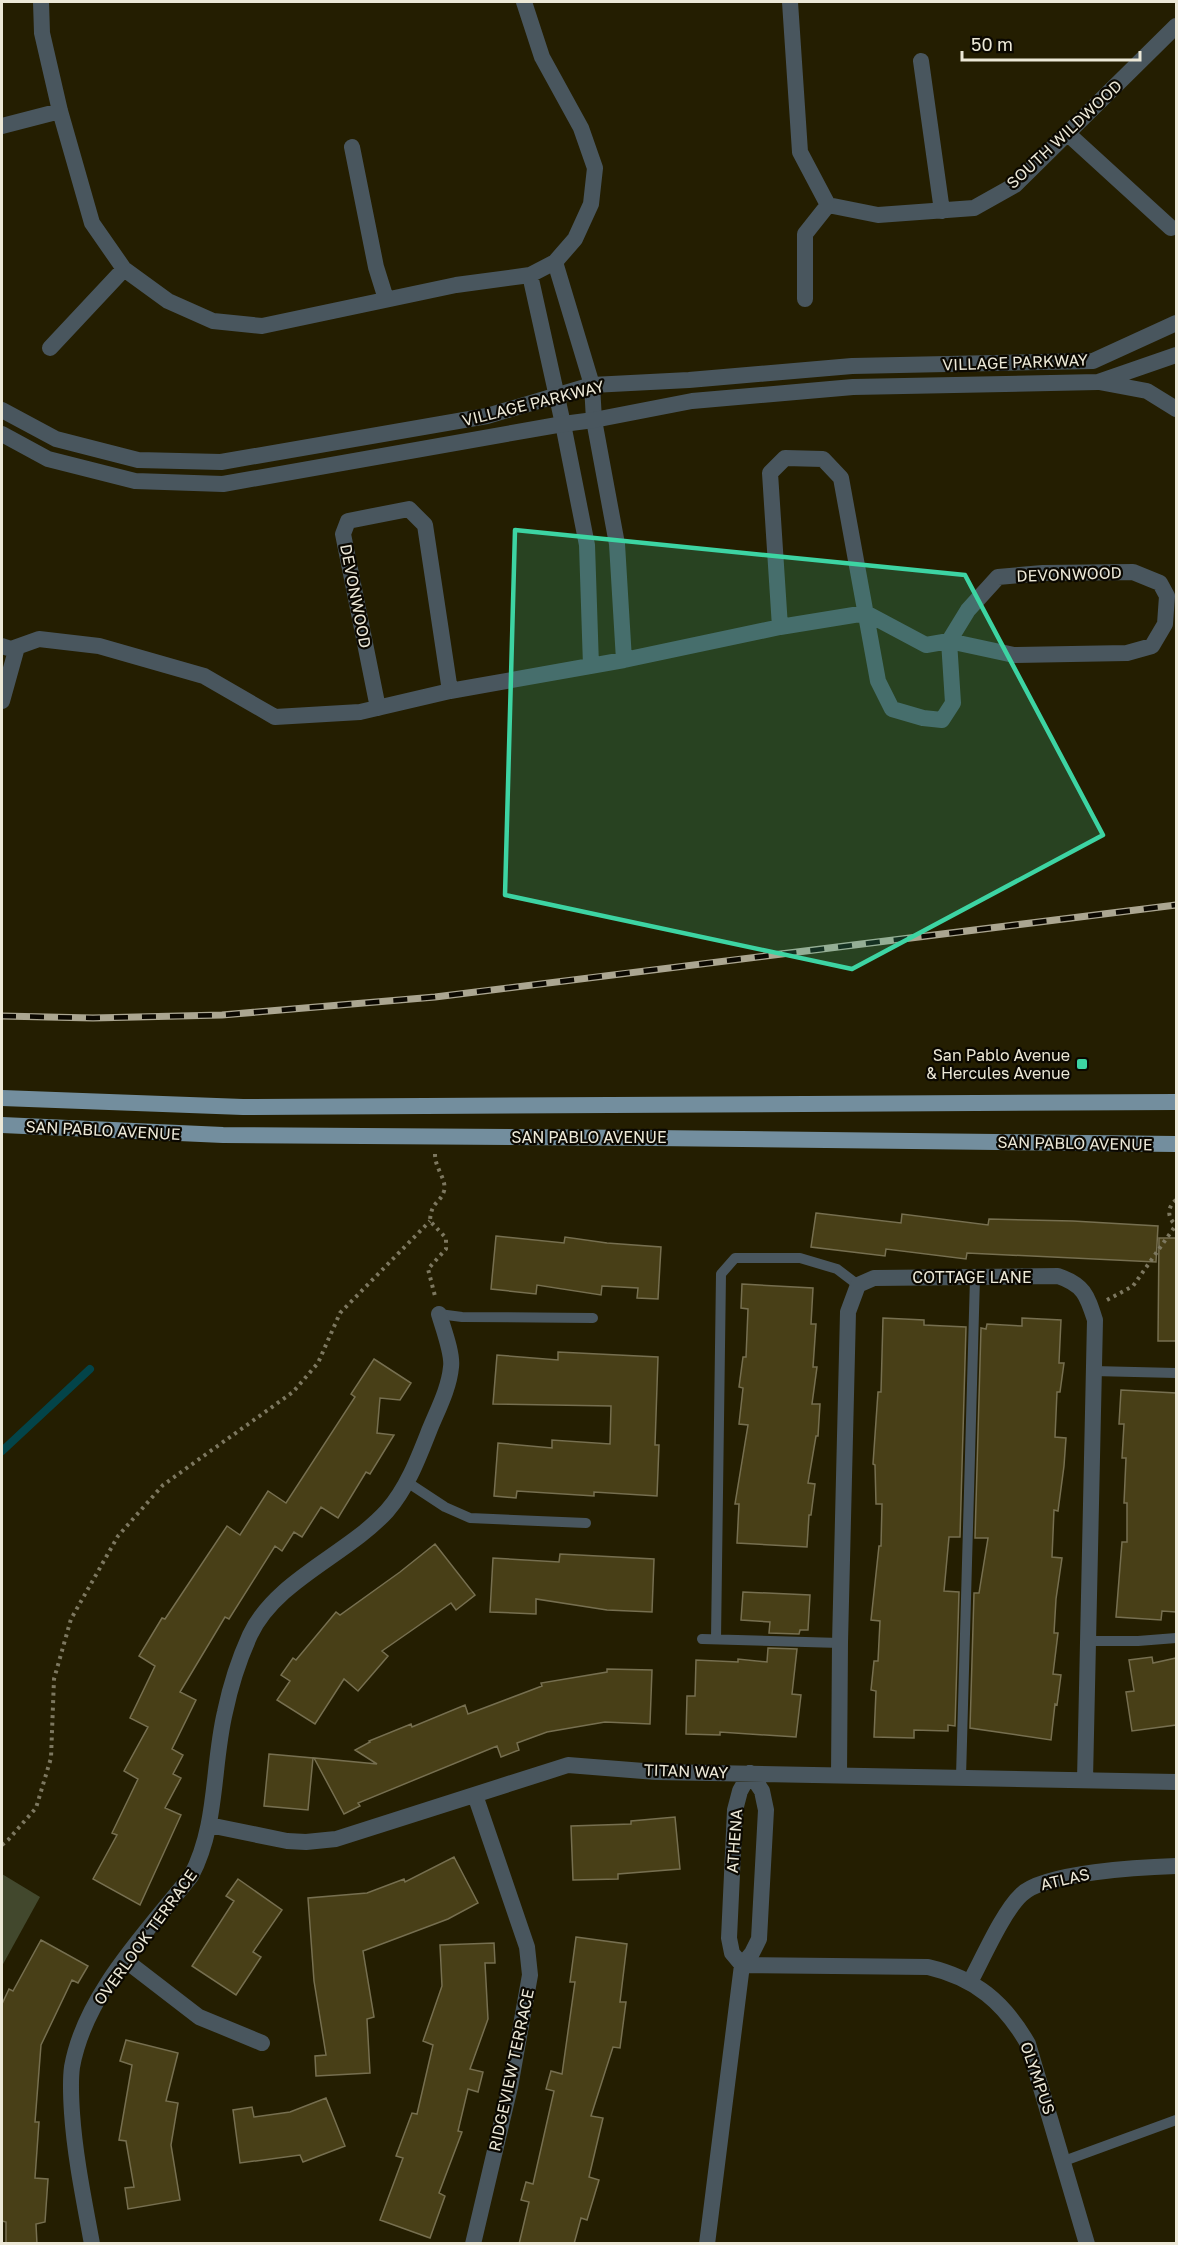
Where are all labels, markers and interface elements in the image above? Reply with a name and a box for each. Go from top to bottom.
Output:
scale bar [962,24,1140,62]
text: 50 m [971,33,1013,55]
street label: SOUTH WILDWOOD [1002,75,1126,193]
street label: VILLAGE PARKWAY [942,349,1089,375]
street label: VILLAGE PARKWAY [460,375,607,430]
street label: DEVONWOOD [336,542,376,650]
street label: DEVONWOOD [1016,562,1122,586]
place label: San Pablo Avenue & Hercules Avenue [926,1045,1070,1083]
marker: San Pablo Avenue & Hercules Avenue [1075,1057,1089,1071]
street label: SAN PABLO AVENUE [25,1116,181,1144]
street label: SAN PABLO AVENUE [511,1127,667,1147]
street label: SAN PABLO AVENUE [997,1132,1153,1154]
street label: COTTAGE LANE [912,1267,1032,1287]
street label: TITAN WAY [644,1760,729,1782]
street label: ATHENA [722,1808,746,1874]
street label: ATLAS [1039,1864,1091,1894]
street label: OVERLOOK TERRACE [89,1865,201,2009]
street label: RIDGEVIEW TERRACE [484,1987,538,2153]
street label: OLYMPUS [1016,2039,1060,2117]

